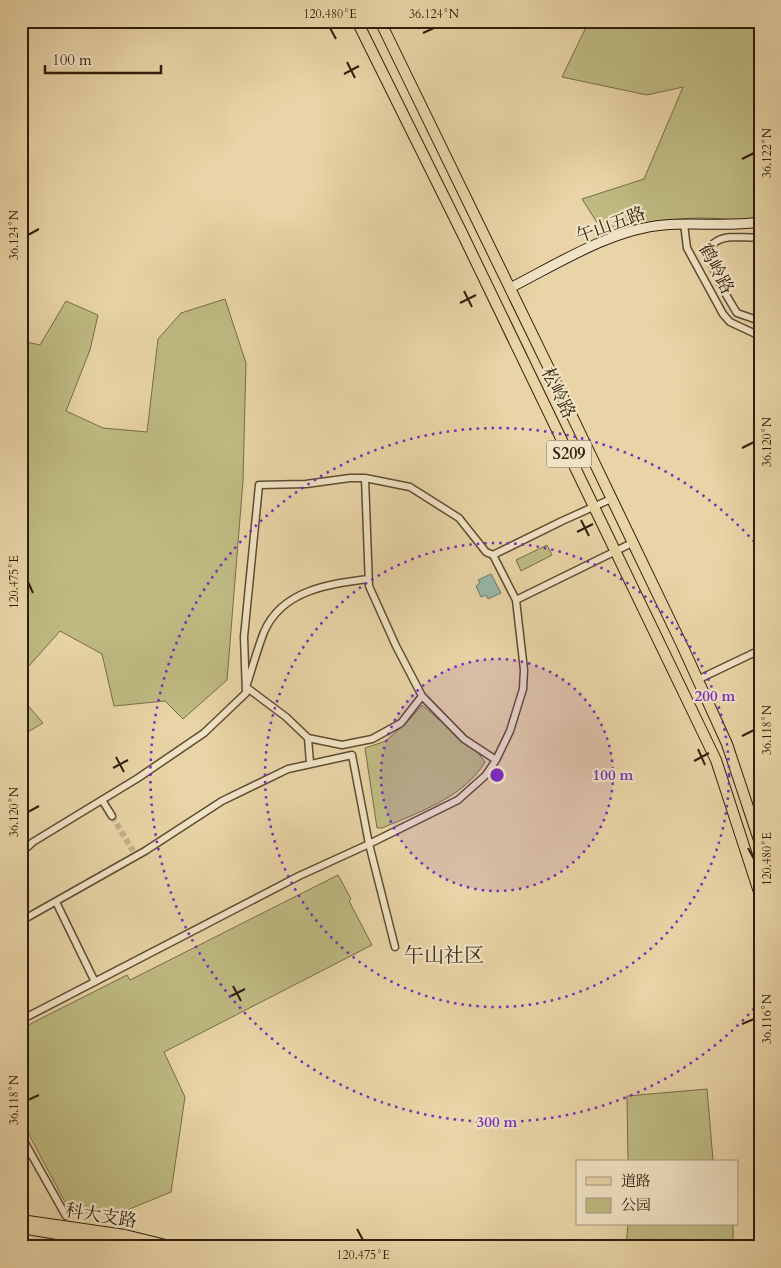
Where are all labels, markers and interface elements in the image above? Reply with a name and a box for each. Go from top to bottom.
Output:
text: 120.480°E [303,6,357,22]
text: 36.124°N [409,6,460,22]
scale bar [45,42,161,74]
text: 100 m [52,50,92,70]
text: 36.122°N [759,127,775,178]
street label: 午山五路 [573,201,649,249]
text: 36.124°N [6,209,22,260]
street label: 鹤岭路 [692,239,740,299]
street label: 松岭路 [535,363,581,423]
text: 36.120°N [759,416,775,467]
road number: S209 [546,440,592,468]
text: 120.475°E [6,555,22,609]
text: 200 m [695,686,736,706]
text: 36.118°N [759,704,775,755]
text: 100 m [593,765,634,785]
centre of rings [488,766,506,784]
text: 36.120°N [6,786,22,837]
text: 120.480°E [759,832,775,886]
district label: 午山社区 [404,942,484,969]
text: 36.116°N [759,993,775,1044]
text: 36.118°N [6,1074,22,1125]
text: 300 m [477,1112,518,1132]
legend [576,1160,738,1226]
text: 道路 [621,1171,651,1191]
text: 公园 [621,1195,651,1215]
street label: 科大支路 [63,1198,139,1234]
text: 120.475°E [336,1247,390,1263]

